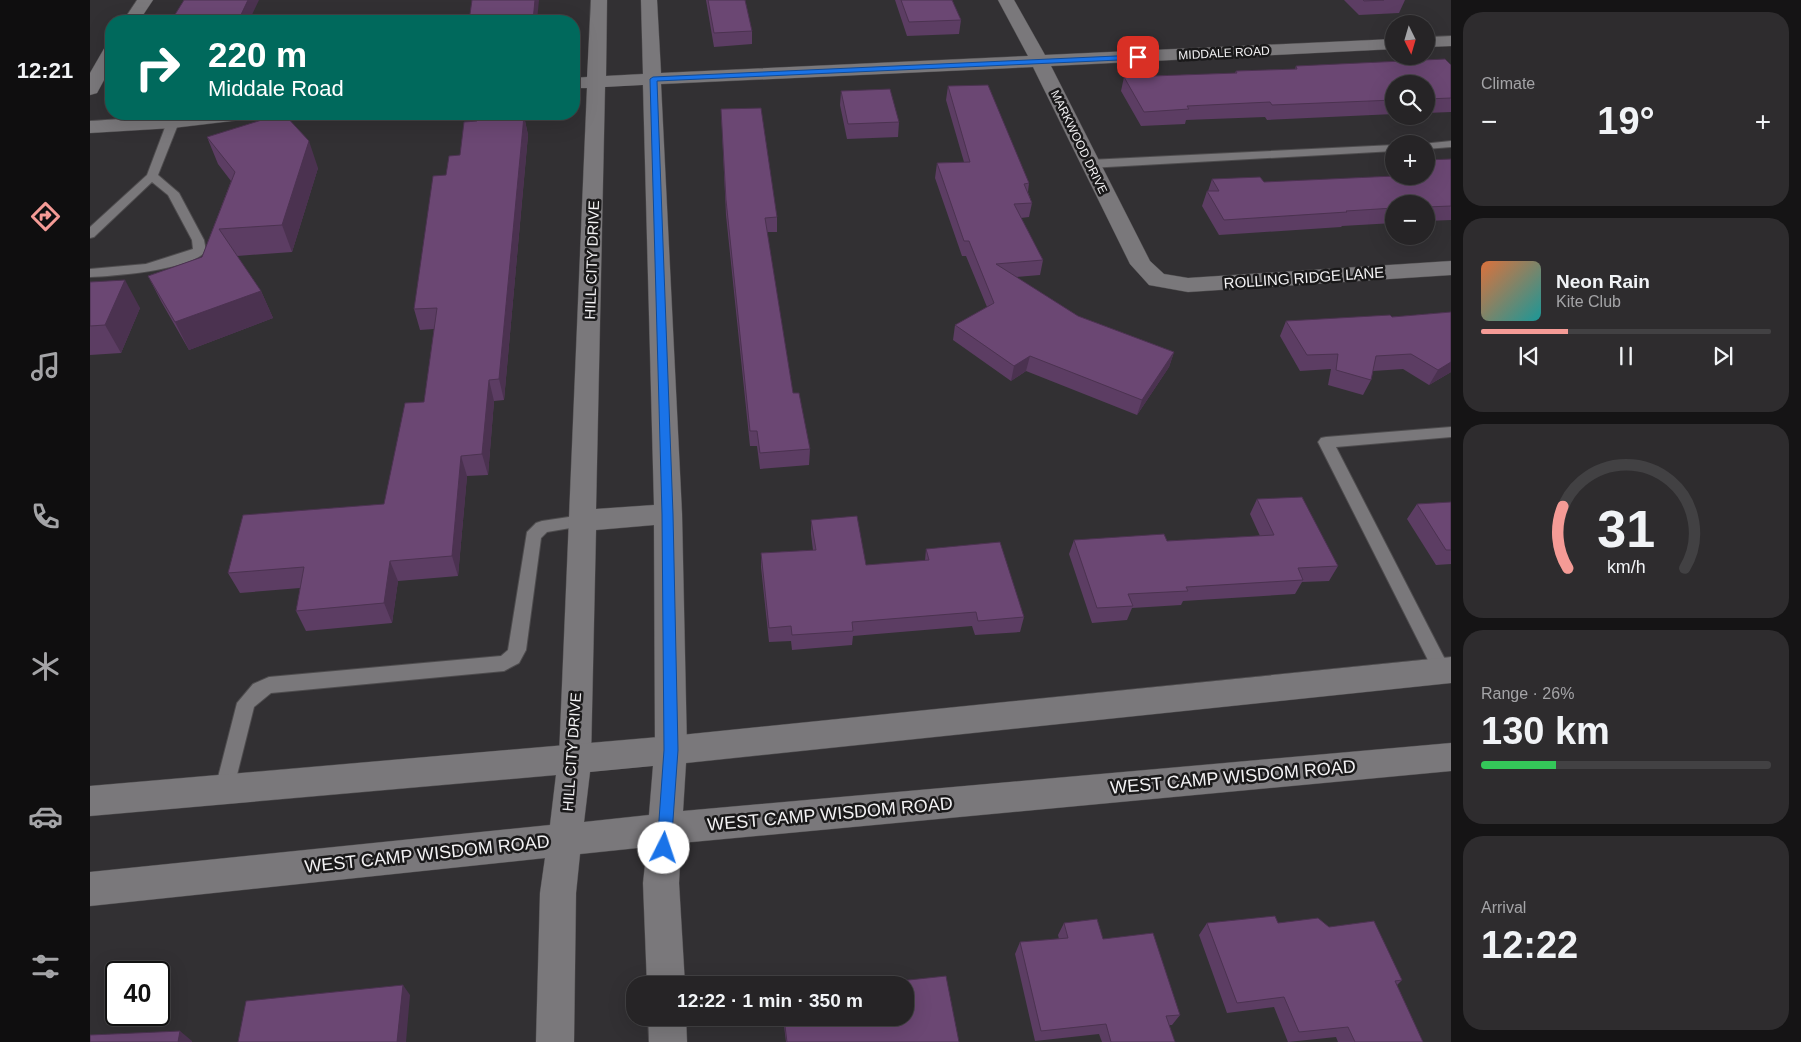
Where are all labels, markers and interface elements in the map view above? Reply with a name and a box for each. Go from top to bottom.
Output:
north arrow [1385,15,1435,65]
map controls [1385,15,1435,245]
icon: right [125,35,190,100]
text: 220 m [208,35,307,74]
pin [1117,36,1159,78]
icon: arrive [1124,43,1152,71]
street label: MIDDALE ROAD [1178,44,1270,62]
text: 12:21 [17,58,73,83]
button: search [1385,75,1435,125]
text: Climate [1481,75,1535,92]
text: Middale Road [208,76,344,101]
street label: MARKWOOD DRIVE [1048,88,1110,196]
text: 19° [1597,100,1655,142]
text: − [1481,106,1497,137]
text: + [1755,106,1771,137]
button: + [1385,135,1435,185]
button: − [1385,195,1435,245]
icon: directions [28,199,63,234]
street label: HILL CITY DRIVE [581,200,602,320]
street label: ROLLING RIDGE LANE [1223,263,1385,292]
text: Neon Rain [1556,271,1650,292]
text: Kite Club [1556,293,1621,310]
icon: previous [1515,342,1543,370]
icon: pause [1612,342,1640,370]
icon: next [1709,342,1737,370]
icon: music [28,349,63,384]
icon: phone [28,499,63,534]
text: 31 [1597,500,1655,558]
text: km/h [1607,557,1645,577]
icon: climate [28,649,63,684]
text: Range · 26% [1481,685,1574,702]
street label: HILL CITY DRIVE [559,692,584,812]
text: 130 km [1481,710,1610,752]
street label: WEST CAMP WISDOM ROAD [1109,756,1357,798]
street label: WEST CAMP WISDOM ROAD [706,793,954,835]
icon: car [28,799,63,834]
position arrow [637,821,689,873]
street label: WEST CAMP WISDOM ROAD [303,831,551,877]
text: Arrival [1481,899,1526,916]
text: 12:22 [1481,924,1578,966]
icon: filters [28,949,63,984]
speed limit sign: 40 [105,961,170,1026]
text: 12:22 · 1 min · 350 m [677,990,863,1011]

